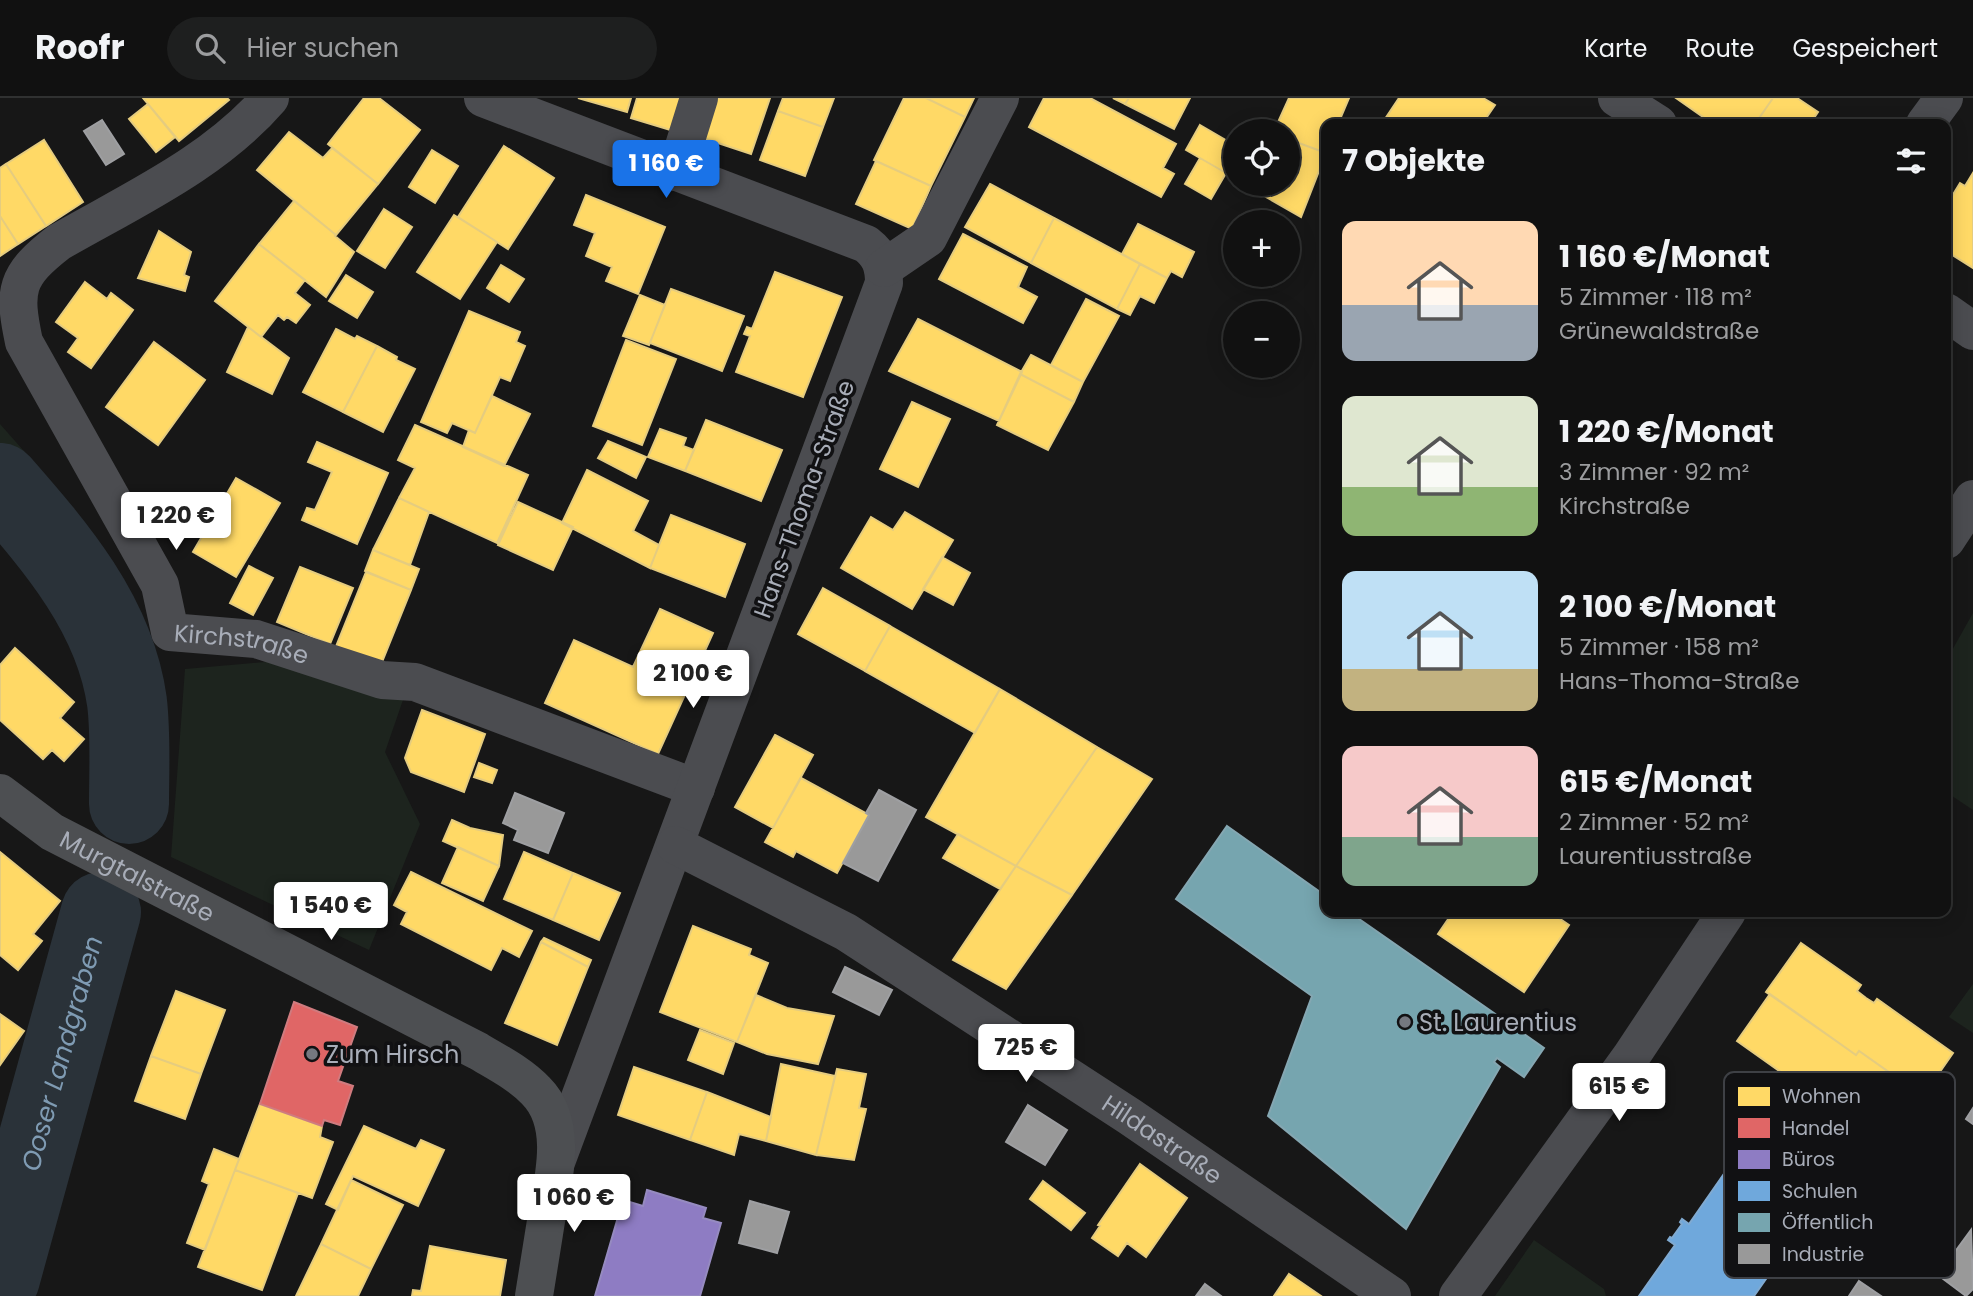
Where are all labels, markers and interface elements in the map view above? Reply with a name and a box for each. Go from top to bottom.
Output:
search box [167,17,657,80]
text: Roofr [35,24,125,71]
icon: search [191,29,229,67]
text: Hier suchen [247,30,399,66]
text: Karte [1584,32,1647,65]
text: Route [1685,32,1754,65]
text: Gespeichert [1792,32,1938,65]
map controls [1223,119,1300,378]
button: locate [1223,119,1300,196]
text: 7 Objekte [1342,139,1485,182]
pin: 1 160 € [601,140,731,200]
icon: filters [1892,142,1930,180]
text: 1 160 € [628,147,704,179]
button: + [1223,210,1300,287]
text: 1 160 €/Monat [1559,235,1770,278]
icon: home [1398,249,1482,333]
text: 5 Zimmer · 118 m² [1559,281,1752,313]
button: − [1223,301,1300,378]
text: Grünewaldstraße [1559,315,1759,347]
street label: Hans-Thoma-Straße [746,375,862,623]
text: 1 220 €/Monat [1559,410,1774,453]
icon: home [1398,424,1482,508]
text: 3 Zimmer · 92 m² [1559,456,1749,488]
text: Kirchstraße [1559,490,1690,522]
pin: 1 220 € [111,492,241,552]
text: 1 220 € [137,499,215,531]
text: 2 100 €/Monat [1559,585,1776,628]
icon: home [1398,599,1482,683]
street label: Kirchstraße [173,616,313,672]
text: 5 Zimmer · 158 m² [1559,631,1759,663]
pin: 2 100 € [628,650,758,710]
text: 2 100 € [653,657,733,689]
text: Hans-Thoma-Straße [1559,665,1800,697]
text: 615 €/Monat [1559,760,1752,803]
icon: home [1398,774,1482,858]
text: 2 Zimmer · 52 m² [1559,806,1749,838]
street label: Murgtalstraße [54,822,220,929]
text: Laurentiusstraße [1559,840,1752,872]
pin: 1 540 € [266,882,396,942]
text: 1 540 € [290,889,372,921]
water label: Ooser Landgraben [12,932,112,1175]
place label: St. Laurentius [1419,1006,1577,1039]
marker: St. Laurentius [1397,1014,1413,1030]
pin: 725 € [977,1024,1075,1084]
text: 725 € [994,1031,1058,1063]
place label: Zum Hirsch [326,1038,459,1071]
marker: Zum Hirsch [304,1046,320,1062]
pin: 615 € [1570,1063,1668,1123]
text: 615 € [1588,1070,1650,1102]
legend [1724,1072,1955,1278]
text: Wohnen [1782,1083,1861,1110]
street label: Hildastraße [1096,1087,1229,1192]
text: Handel [1782,1115,1849,1142]
text: Büros [1782,1146,1835,1173]
pin: 1 060 € [509,1174,639,1234]
text: Schulen [1782,1178,1858,1205]
text: 1 060 € [533,1181,615,1213]
text: Öffentlich [1782,1209,1873,1236]
text: Industrie [1782,1241,1864,1268]

